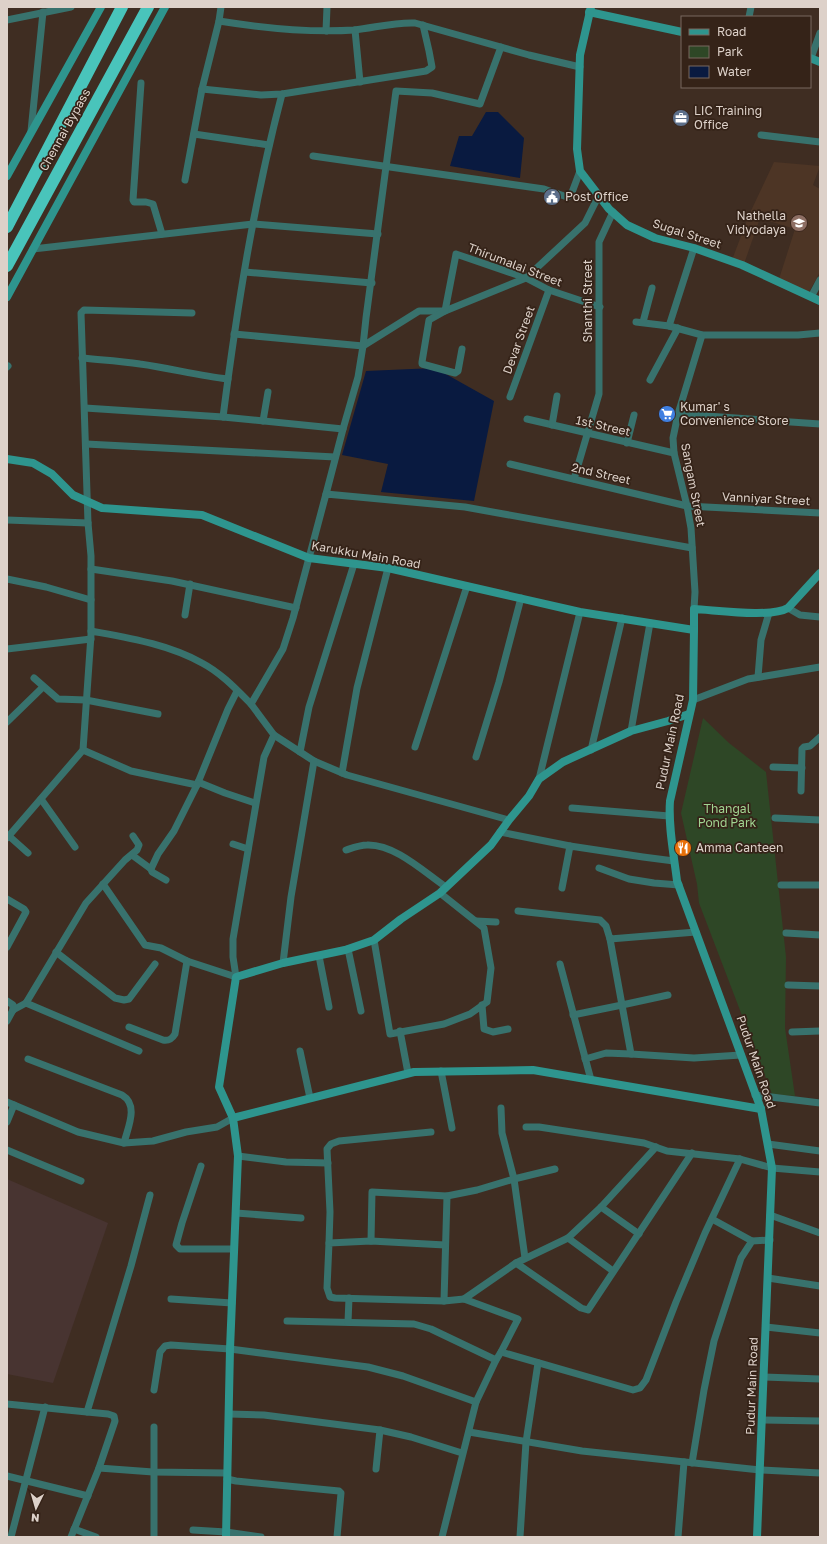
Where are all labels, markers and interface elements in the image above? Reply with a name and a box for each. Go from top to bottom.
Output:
legend [681,16,811,88]
text: Road [717,24,746,39]
text: Park [717,44,743,59]
text: Water [717,64,751,79]
street label: Chennai Bypass [36,86,93,174]
place label: LIC Training Office [694,103,762,132]
office icon: LIC Training Office [671,108,691,128]
public building icon: Post Office [542,187,562,207]
place label: Post Office [565,189,629,204]
place label: Nathella Vidyodaya [727,208,786,237]
school or university icon: Nathella Vidyodaya [789,213,809,233]
street label: Sugal Street [651,215,724,252]
street label: Thirumalai Street [466,240,565,289]
street label: Shanthi Street [580,259,595,343]
street label: Devar Street [499,304,538,376]
place label: Kumar' s Convenience Store [680,399,788,428]
supermarket icon: Kumar' s Convenience Store [657,404,677,424]
street label: 1st Street [574,412,632,439]
street label: Sangam Street [678,442,709,528]
street label: 2nd Street [570,459,632,488]
street label: Vanniyar Street [721,489,811,508]
street label: Karukku Main Road [310,538,422,572]
street label: Pudur Main Road [652,693,687,791]
park label: Thangal Pond Park [698,801,757,830]
restaurant icon: Amma Canteen [673,838,693,858]
place label: Amma Canteen [696,840,783,855]
street label: Pudur Main Road [734,1013,779,1110]
street label: Pudur Main Road [742,1337,761,1435]
north arrow [16,1488,56,1528]
text: N [30,1512,40,1525]

